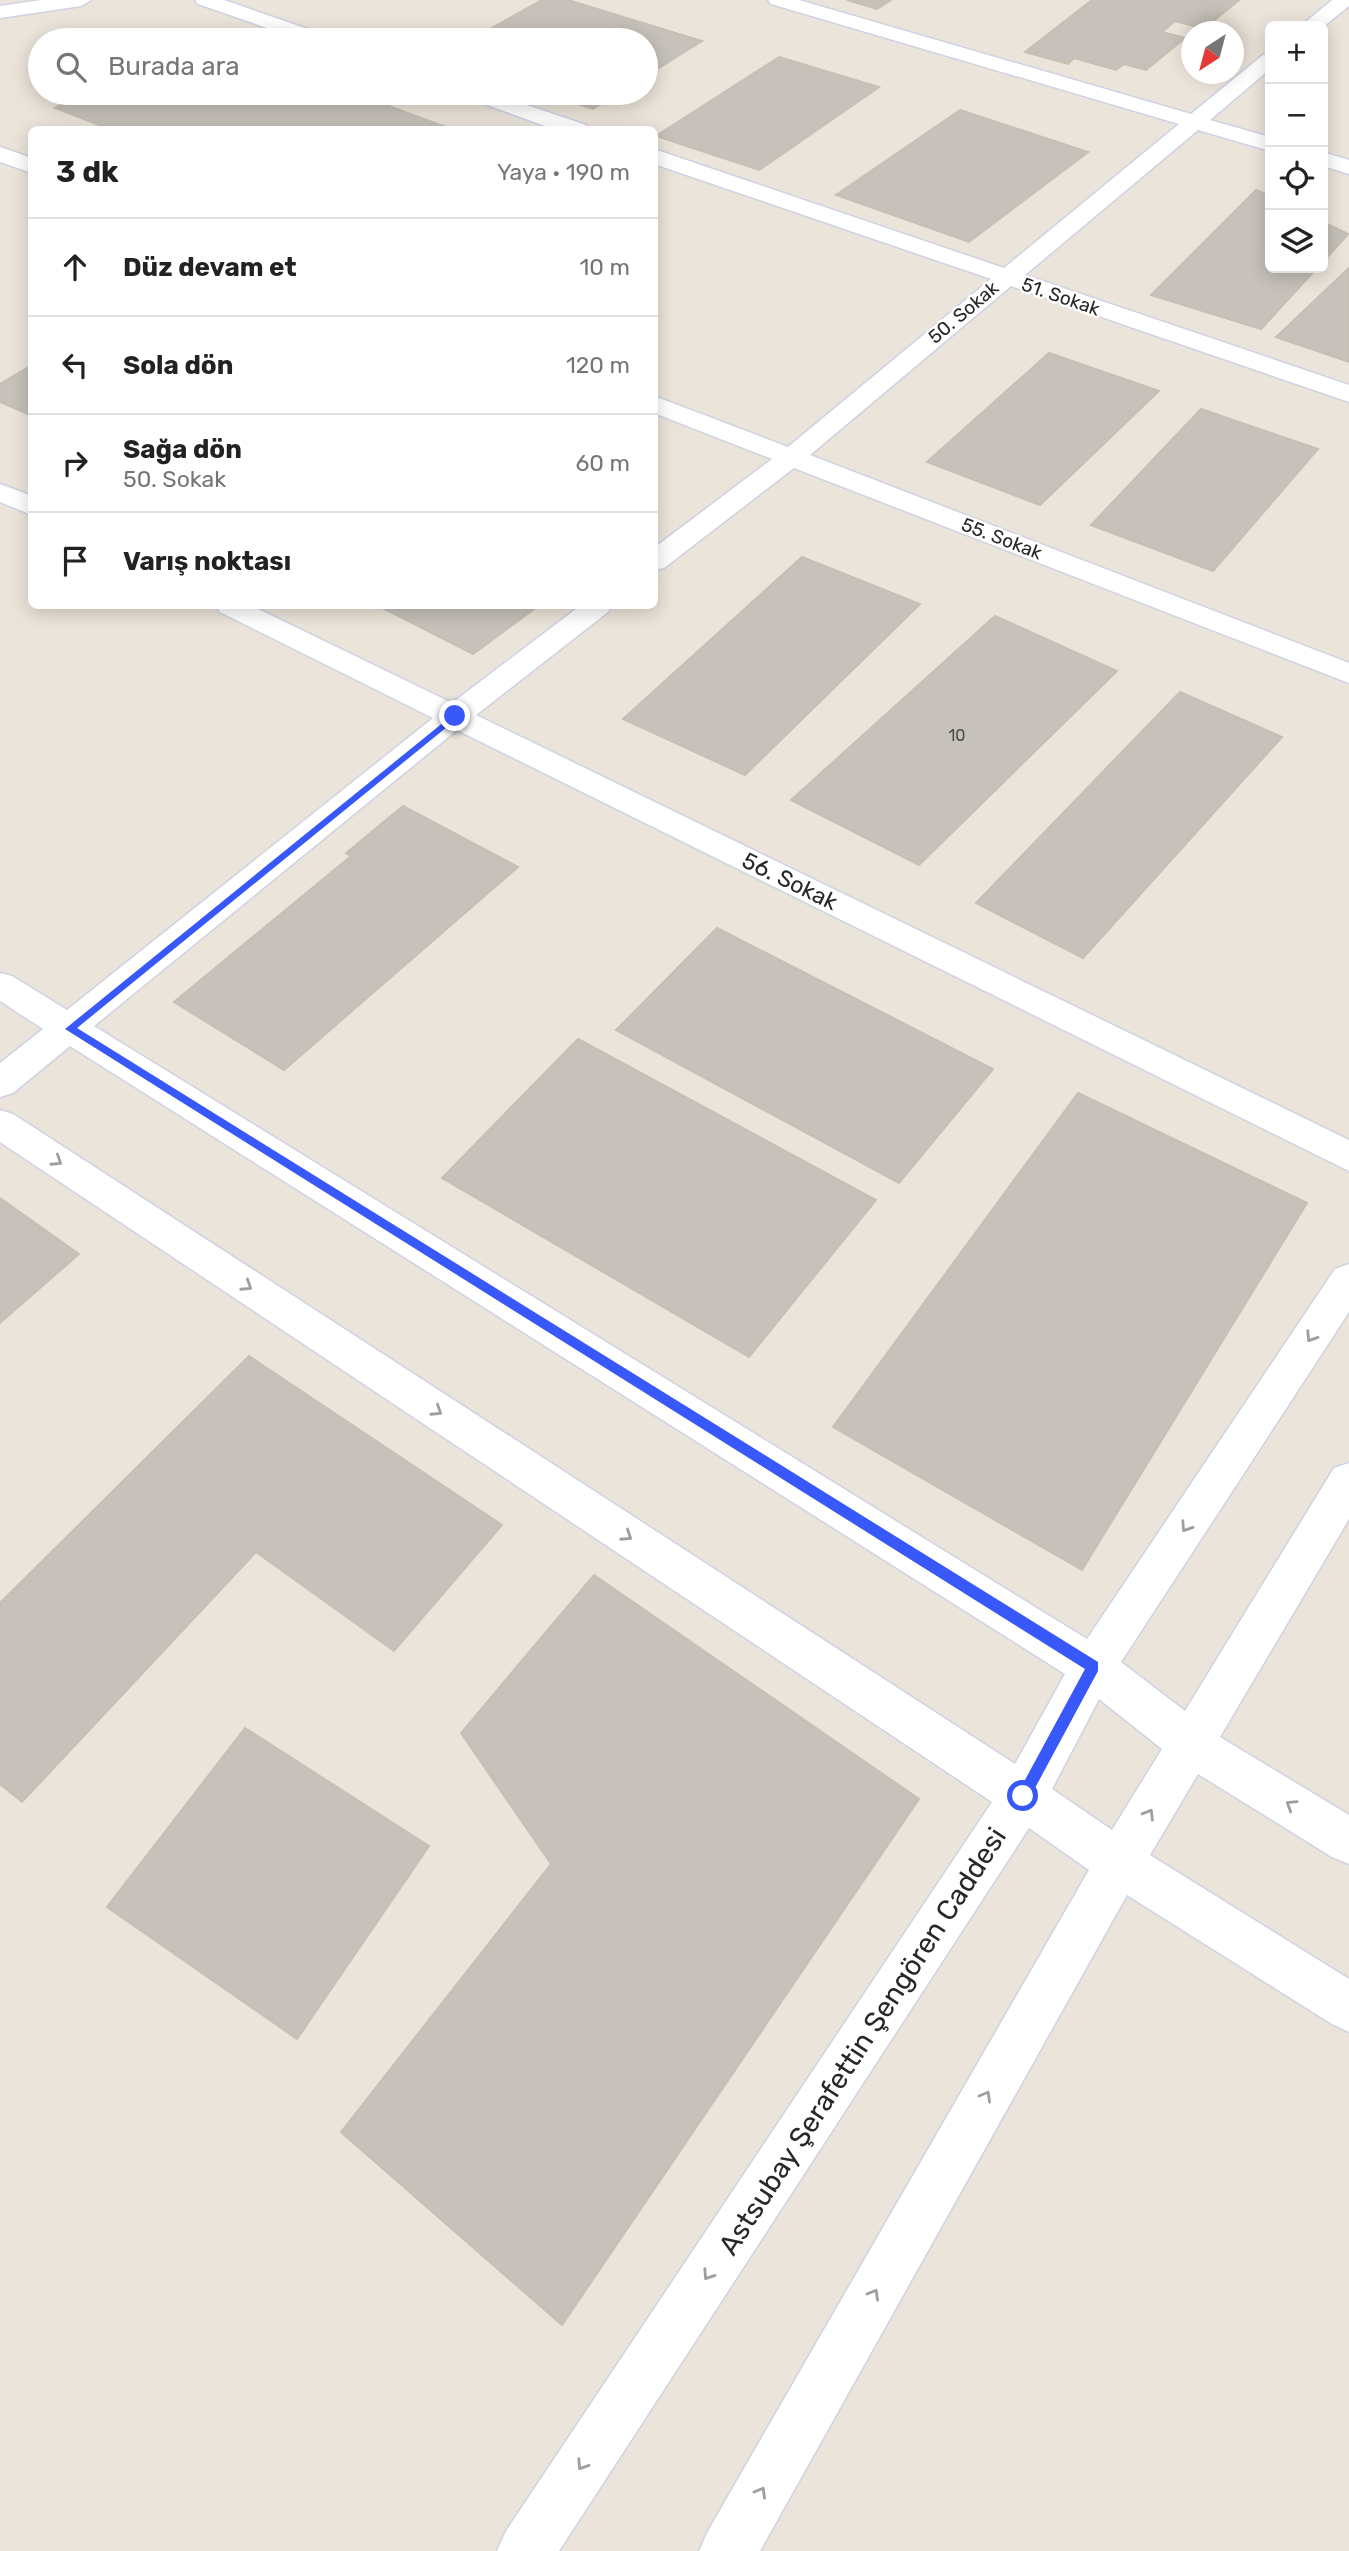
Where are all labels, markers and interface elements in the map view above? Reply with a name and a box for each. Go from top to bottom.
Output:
north arrow [1181,21,1244,84]
map controls [1265,21,1328,273]
button: + [1265,21,1328,84]
search box [28,28,658,105]
icon: search [52,48,90,86]
text: Burada ara [108,51,240,82]
button: − [1265,84,1328,147]
button: locate [1265,147,1328,210]
text: 3 dk [56,154,119,190]
text: Yaya · 190 m [497,158,630,186]
button: layers [1265,210,1328,273]
icon: ahead [56,248,94,286]
text: Düz devam et [123,252,297,283]
text: 10 m [579,253,630,281]
street label: 51. Sokak [1019,272,1103,321]
street label: 50. Sokak [923,276,1003,349]
icon: left [56,346,94,384]
text: Sola dön [123,350,233,381]
text: 120 m [566,351,630,379]
text: Sağa dön [123,434,242,465]
icon: right [56,444,94,482]
text: 60 m [575,449,630,477]
text: 50. Sokak [123,465,226,493]
street label: 55. Sokak [958,513,1046,564]
icon: arrive [56,542,94,580]
text: Varış noktası [123,546,291,577]
route end [439,700,470,731]
house number: 10 [948,726,966,745]
street label: 56. Sokak [738,846,842,916]
one-way arrow [49,1153,62,1165]
one-way arrow [239,1278,252,1290]
one-way arrow [1307,1329,1320,1342]
one-way arrow [430,1403,443,1416]
one-way arrow [1182,1519,1194,1532]
one-way arrow [620,1528,633,1541]
route start [1007,1780,1038,1811]
one-way arrow [1285,1801,1298,1814]
one-way arrow [1140,1809,1153,1822]
street label: Astsubay Şerafettin Şengören Caddesi [712,1821,1013,2261]
one-way arrow [978,2091,991,2103]
one-way arrow [703,2268,716,2281]
one-way arrow [866,2289,879,2301]
one-way arrow [578,2458,591,2471]
one-way arrow [753,2486,766,2499]

